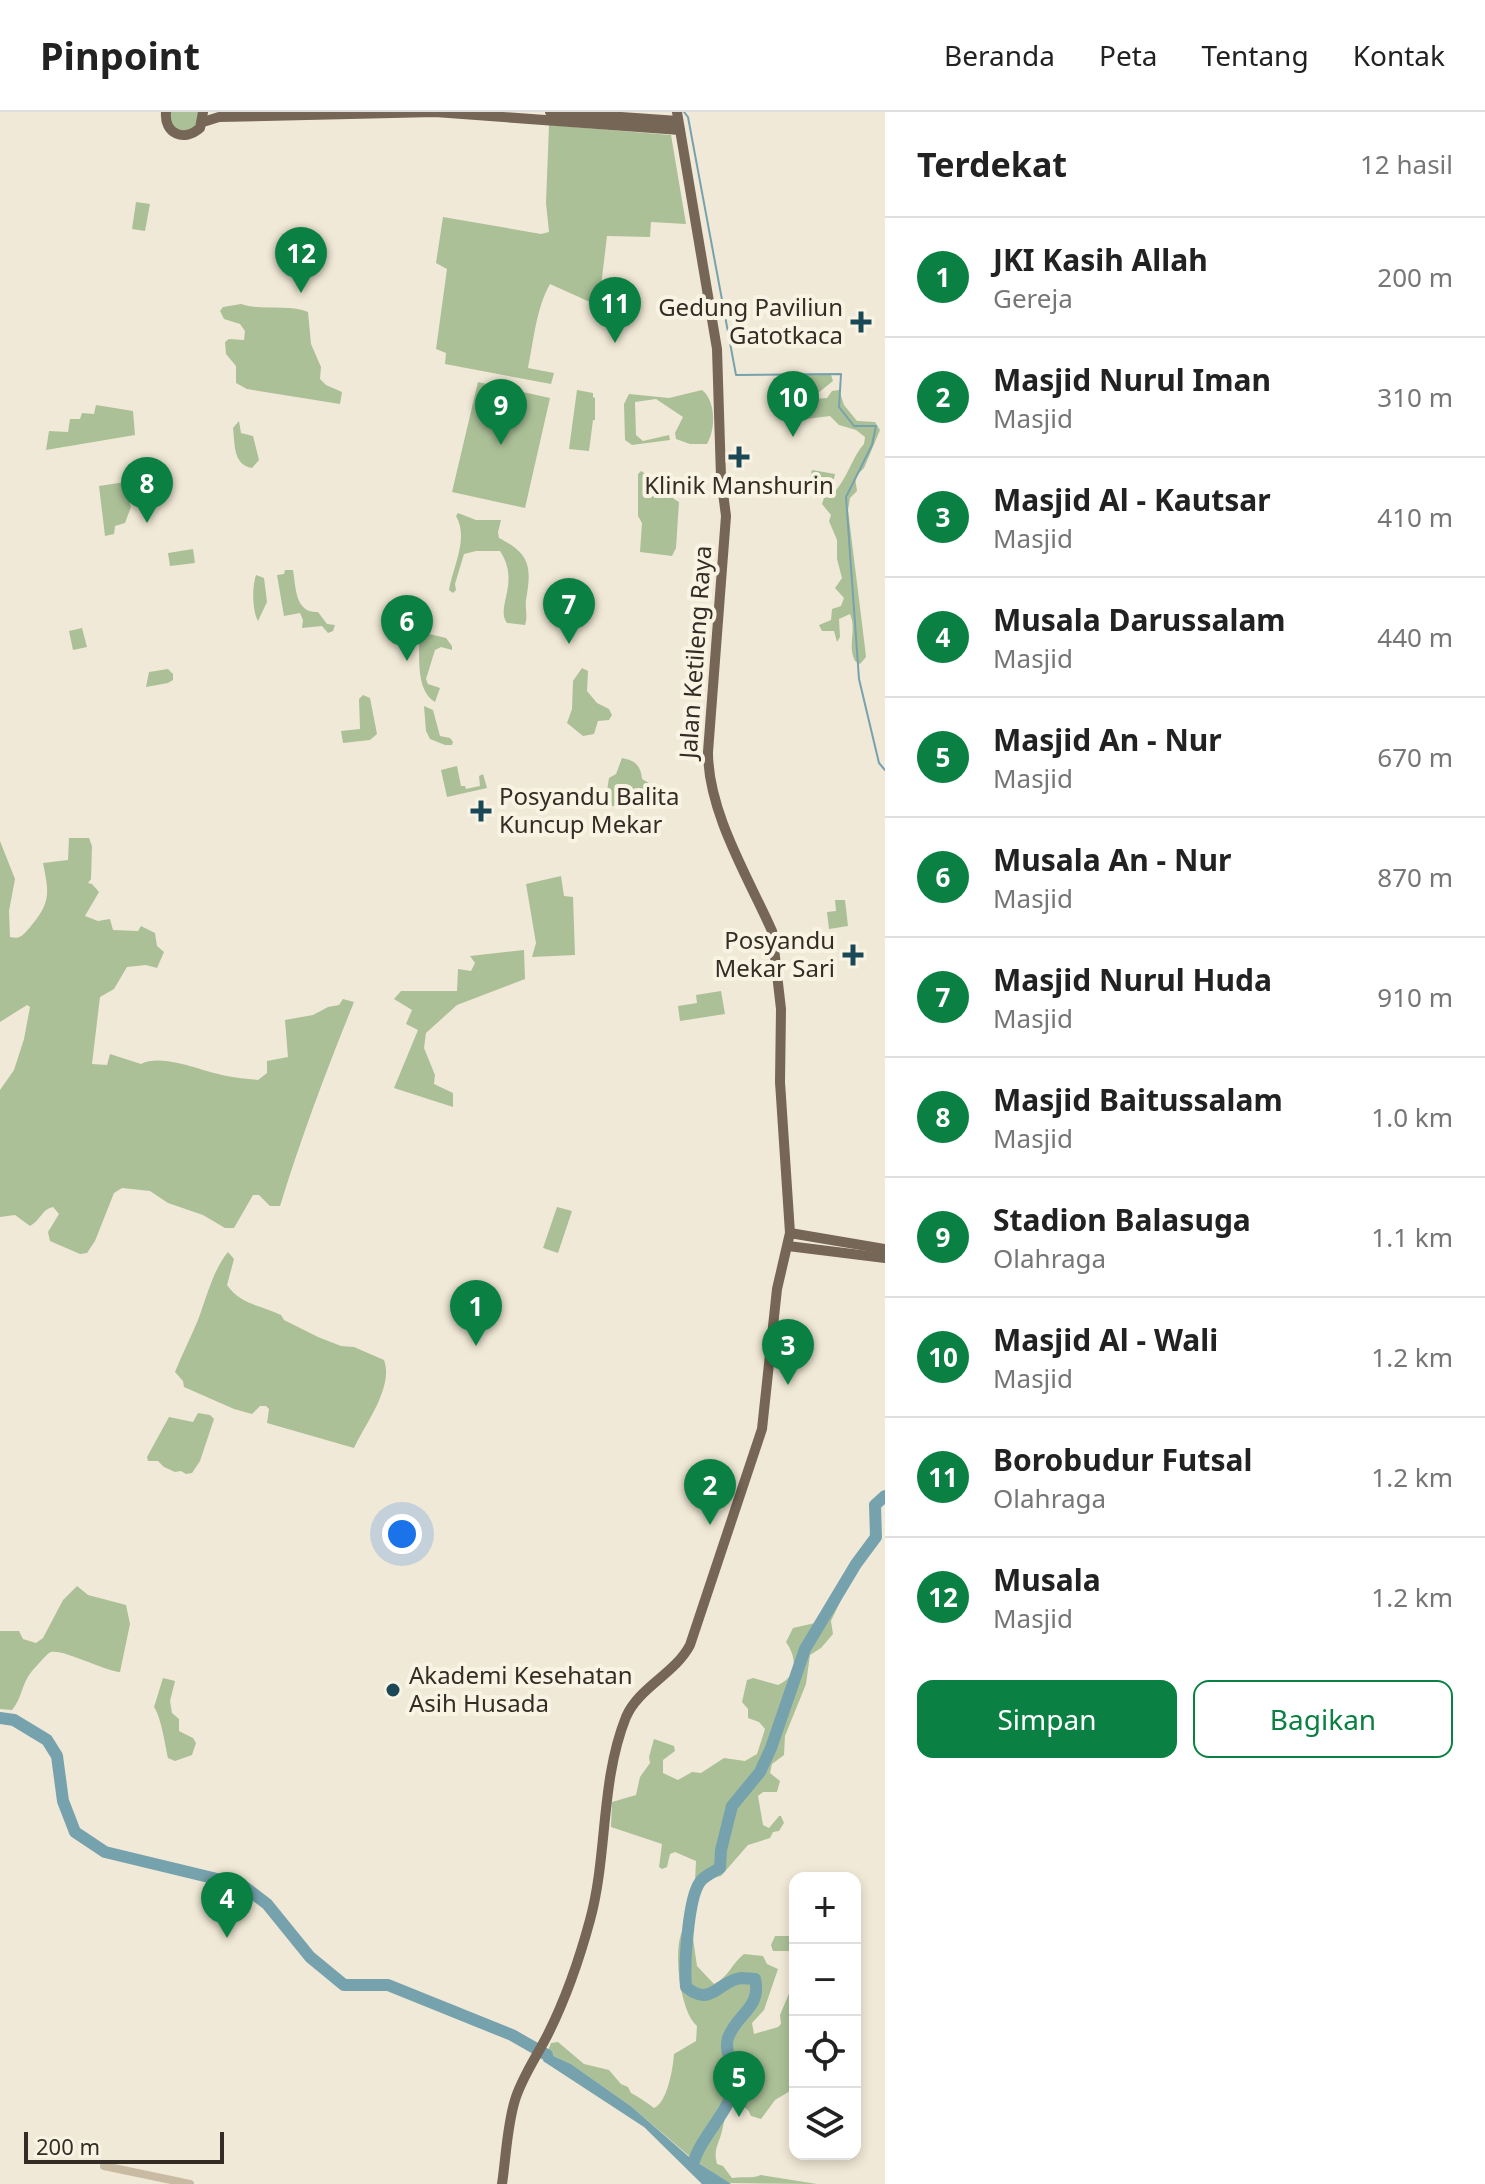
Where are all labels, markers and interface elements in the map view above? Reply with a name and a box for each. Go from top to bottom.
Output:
text: Pinpoint [40,29,200,81]
text: Beranda [944,36,1055,74]
text: Peta [1099,36,1158,74]
text: Tentang [1202,36,1309,74]
text: Kontak [1353,36,1445,74]
text: Terdekat [917,141,1067,187]
text: 12 hasil [1360,146,1453,182]
pin: 12 [275,227,327,293]
text: JKI Kasih Allah [993,239,1208,280]
text: 1 [936,259,950,295]
text: 200 m [1377,259,1453,295]
pin: 11 [589,277,641,343]
text: Gereja [993,280,1073,316]
place label: Gedung Paviliun Gatotkaca [658,290,843,351]
marker: Gedung Paviliun Gatotkaca [850,311,872,333]
text: Masjid Nurul Iman [993,359,1271,400]
pin: 10 [767,371,819,437]
pin: 9 [475,379,527,445]
text: 2 [936,379,950,415]
text: 310 m [1377,379,1453,415]
text: Masjid [993,400,1073,436]
marker: Klinik Manshurin [728,446,750,468]
pin: 8 [121,457,173,523]
place label: Klinik Manshurin [644,468,834,501]
text: Masjid Al - Kautsar [993,479,1271,520]
text: 3 [936,499,950,535]
text: 410 m [1377,499,1453,535]
text: Masjid [993,520,1073,556]
street label: Jalan Ketileng Raya [670,544,718,762]
pin: 7 [543,578,595,644]
pin: 6 [381,595,433,661]
text: Musala Darussalam [993,599,1286,640]
text: 4 [936,619,950,655]
text: 440 m [1377,619,1453,655]
text: Masjid [993,640,1073,676]
text: Masjid An - Nur [993,719,1222,760]
text: 5 [936,739,950,775]
text: 670 m [1377,739,1453,775]
text: Masjid [993,760,1073,796]
place label: Posyandu Balita Kuncup Mekar [499,779,679,840]
marker: Posyandu Balita Kuncup Mekar [470,800,492,822]
text: Musala An - Nur [993,839,1231,880]
text: 6 [936,859,950,895]
text: 870 m [1377,859,1453,895]
text: Masjid [993,880,1073,916]
place label: Posyandu Mekar Sari [715,923,835,984]
marker: Posyandu Mekar Sari [842,944,864,966]
text: Masjid Nurul Huda [993,959,1272,1000]
text: 7 [936,979,950,1015]
text: 910 m [1377,979,1453,1015]
text: Masjid [993,1000,1073,1036]
text: Masjid Baitussalam [993,1079,1283,1120]
text: 8 [936,1099,950,1135]
text: 1.0 km [1371,1099,1453,1135]
text: Masjid [993,1120,1073,1156]
text: Stadion Balasuga [993,1199,1251,1240]
text: 9 [936,1219,950,1255]
text: 1.1 km [1371,1219,1453,1255]
text: Olahraga [993,1240,1106,1276]
pin: 1 [450,1280,502,1346]
pin: 3 [762,1319,814,1385]
text: Masjid Al - Wali [993,1319,1218,1360]
text: 10 [928,1339,958,1375]
text: 1.2 km [1371,1339,1453,1375]
text: Masjid [993,1360,1073,1396]
text: Borobudur Futsal [993,1439,1252,1480]
pin: 2 [684,1459,736,1525]
text: 11 [928,1459,958,1495]
text: 1.2 km [1371,1459,1453,1495]
text: Olahraga [993,1480,1106,1516]
your location [382,1514,422,1554]
text: Musala [993,1559,1101,1600]
text: 12 [928,1579,958,1615]
text: 1.2 km [1371,1579,1453,1615]
text: Masjid [993,1600,1073,1636]
place label: Akademi Kesehatan Asih Husada [409,1658,632,1719]
button: Simpan [917,1680,1177,1758]
button: Bagikan [1193,1680,1453,1758]
marker: Akademi Kesehatan Asih Husada [384,1681,402,1699]
pin: 4 [201,1872,253,1938]
map controls [789,1872,861,2160]
button: + [789,1872,861,1944]
button: − [789,1944,861,2016]
button: locate [789,2016,861,2088]
pin: 5 [713,2051,765,2117]
button: layers [789,2088,861,2160]
scale bar [24,2128,224,2164]
text: 200 m [36,2131,100,2161]

